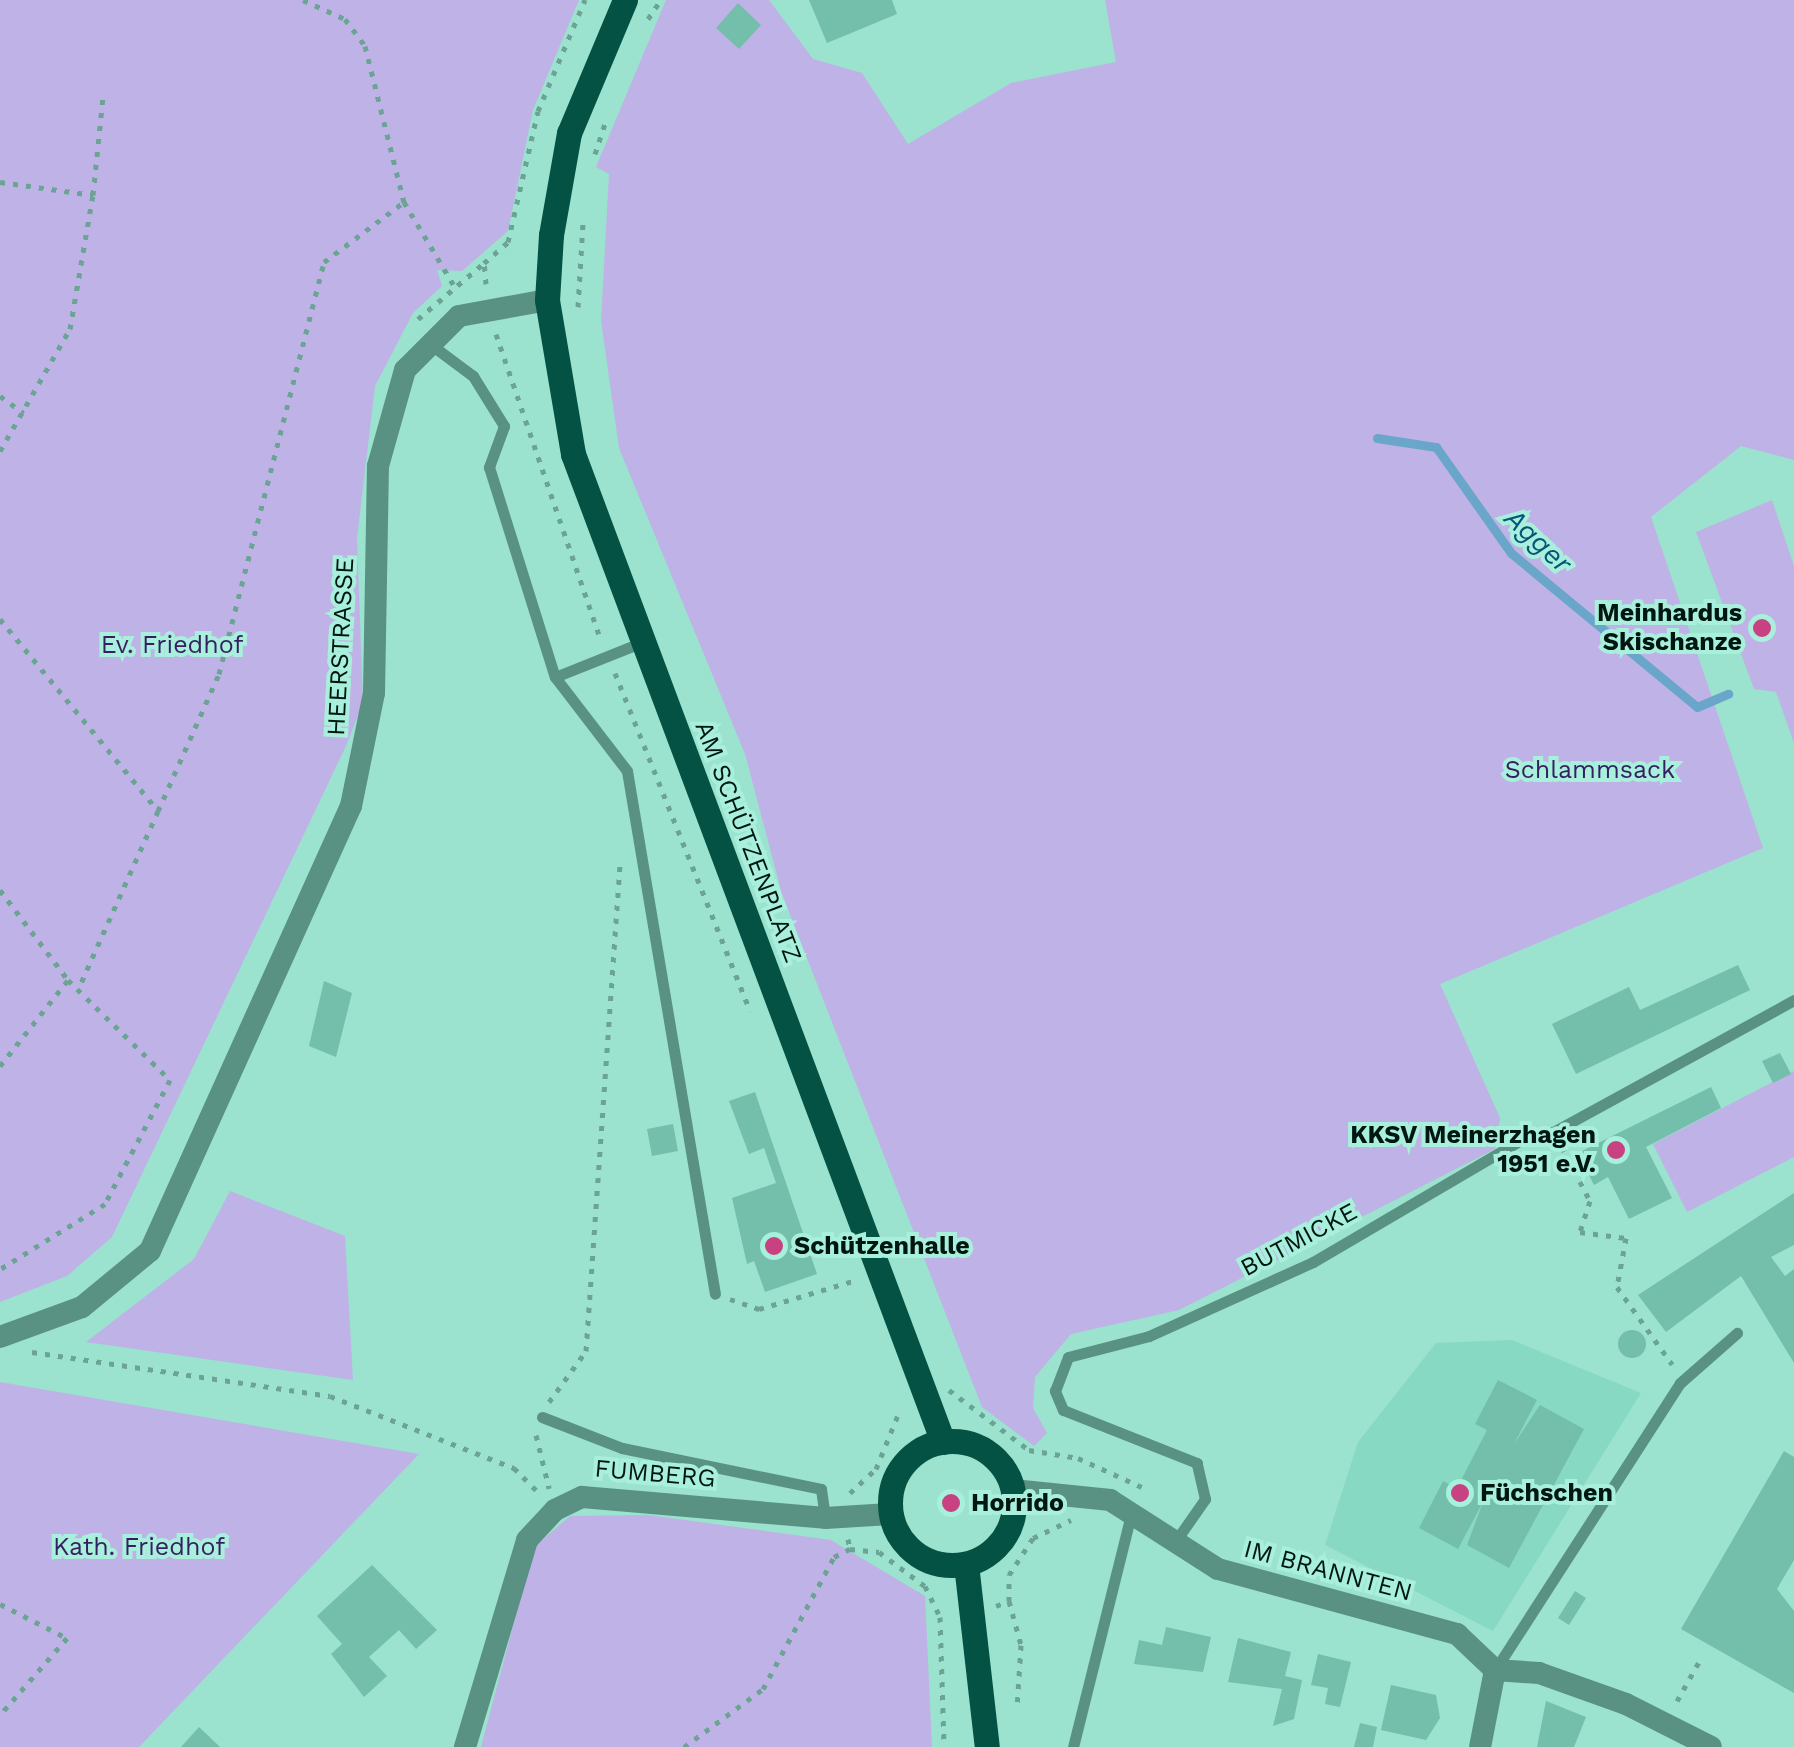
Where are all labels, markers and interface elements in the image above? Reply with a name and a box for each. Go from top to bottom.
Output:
water label: Agger [1498,502,1578,580]
street label: HEERSTRASSE [321,557,361,737]
place label: Meinhardus Skischanze [1597,599,1742,658]
marker: Meinhardus Skischanze [1751,617,1773,639]
park label: Ev. Friedhof [101,630,243,660]
street label: AM SCHÜTZENPLATZ [688,717,808,967]
park label: Schlammsack [1505,755,1675,785]
place label: KKSV Meinerzhagen 1951 e.V. [1350,1121,1596,1180]
marker: KKSV Meinerzhagen 1951 e.V. [1605,1139,1627,1161]
street label: BUTMICKE [1236,1197,1362,1283]
place label: Schützenhalle [794,1231,970,1261]
marker: Schützenhalle [763,1235,785,1257]
street label: FUMBERG [593,1454,717,1494]
place label: Füchschen [1480,1478,1613,1508]
marker: Füchschen [1449,1482,1471,1504]
place label: Horrido [971,1488,1064,1518]
marker: Horrido [940,1492,962,1514]
park label: Kath. Friedhof [53,1532,225,1562]
street label: IM BRANNTEN [1241,1534,1415,1608]

